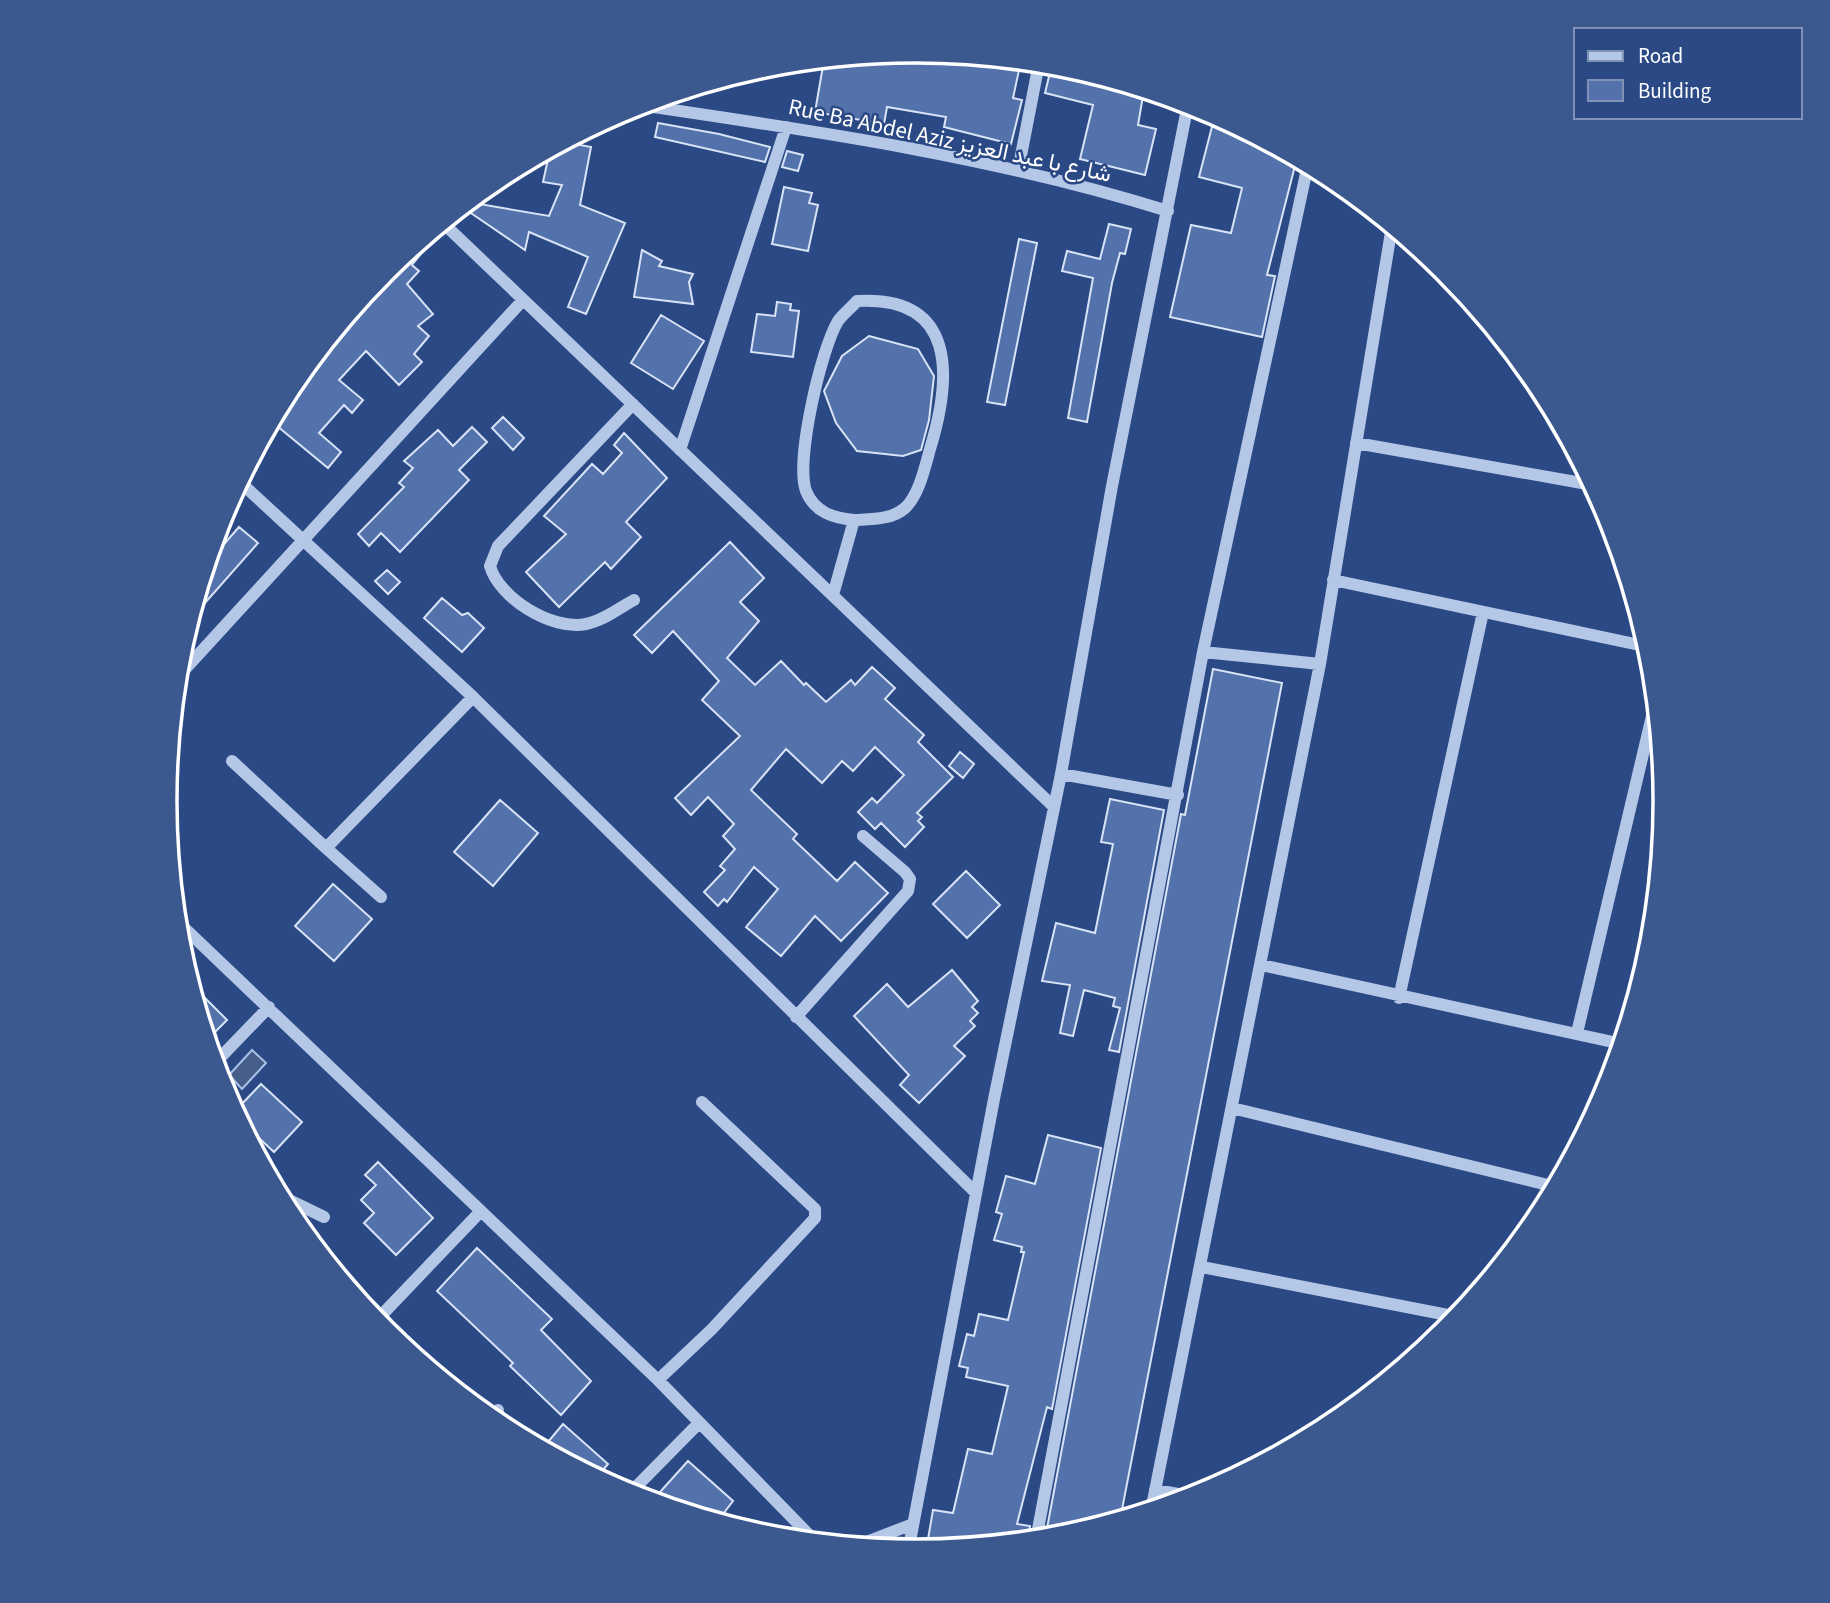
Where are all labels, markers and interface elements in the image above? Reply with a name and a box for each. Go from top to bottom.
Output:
legend [1574,28,1802,119]
text: Road [1638,41,1683,71]
text: Building [1638,76,1712,106]
street label: Rue Ba Abdel Aziz شارع با عبد العزيز [785,90,1114,191]

